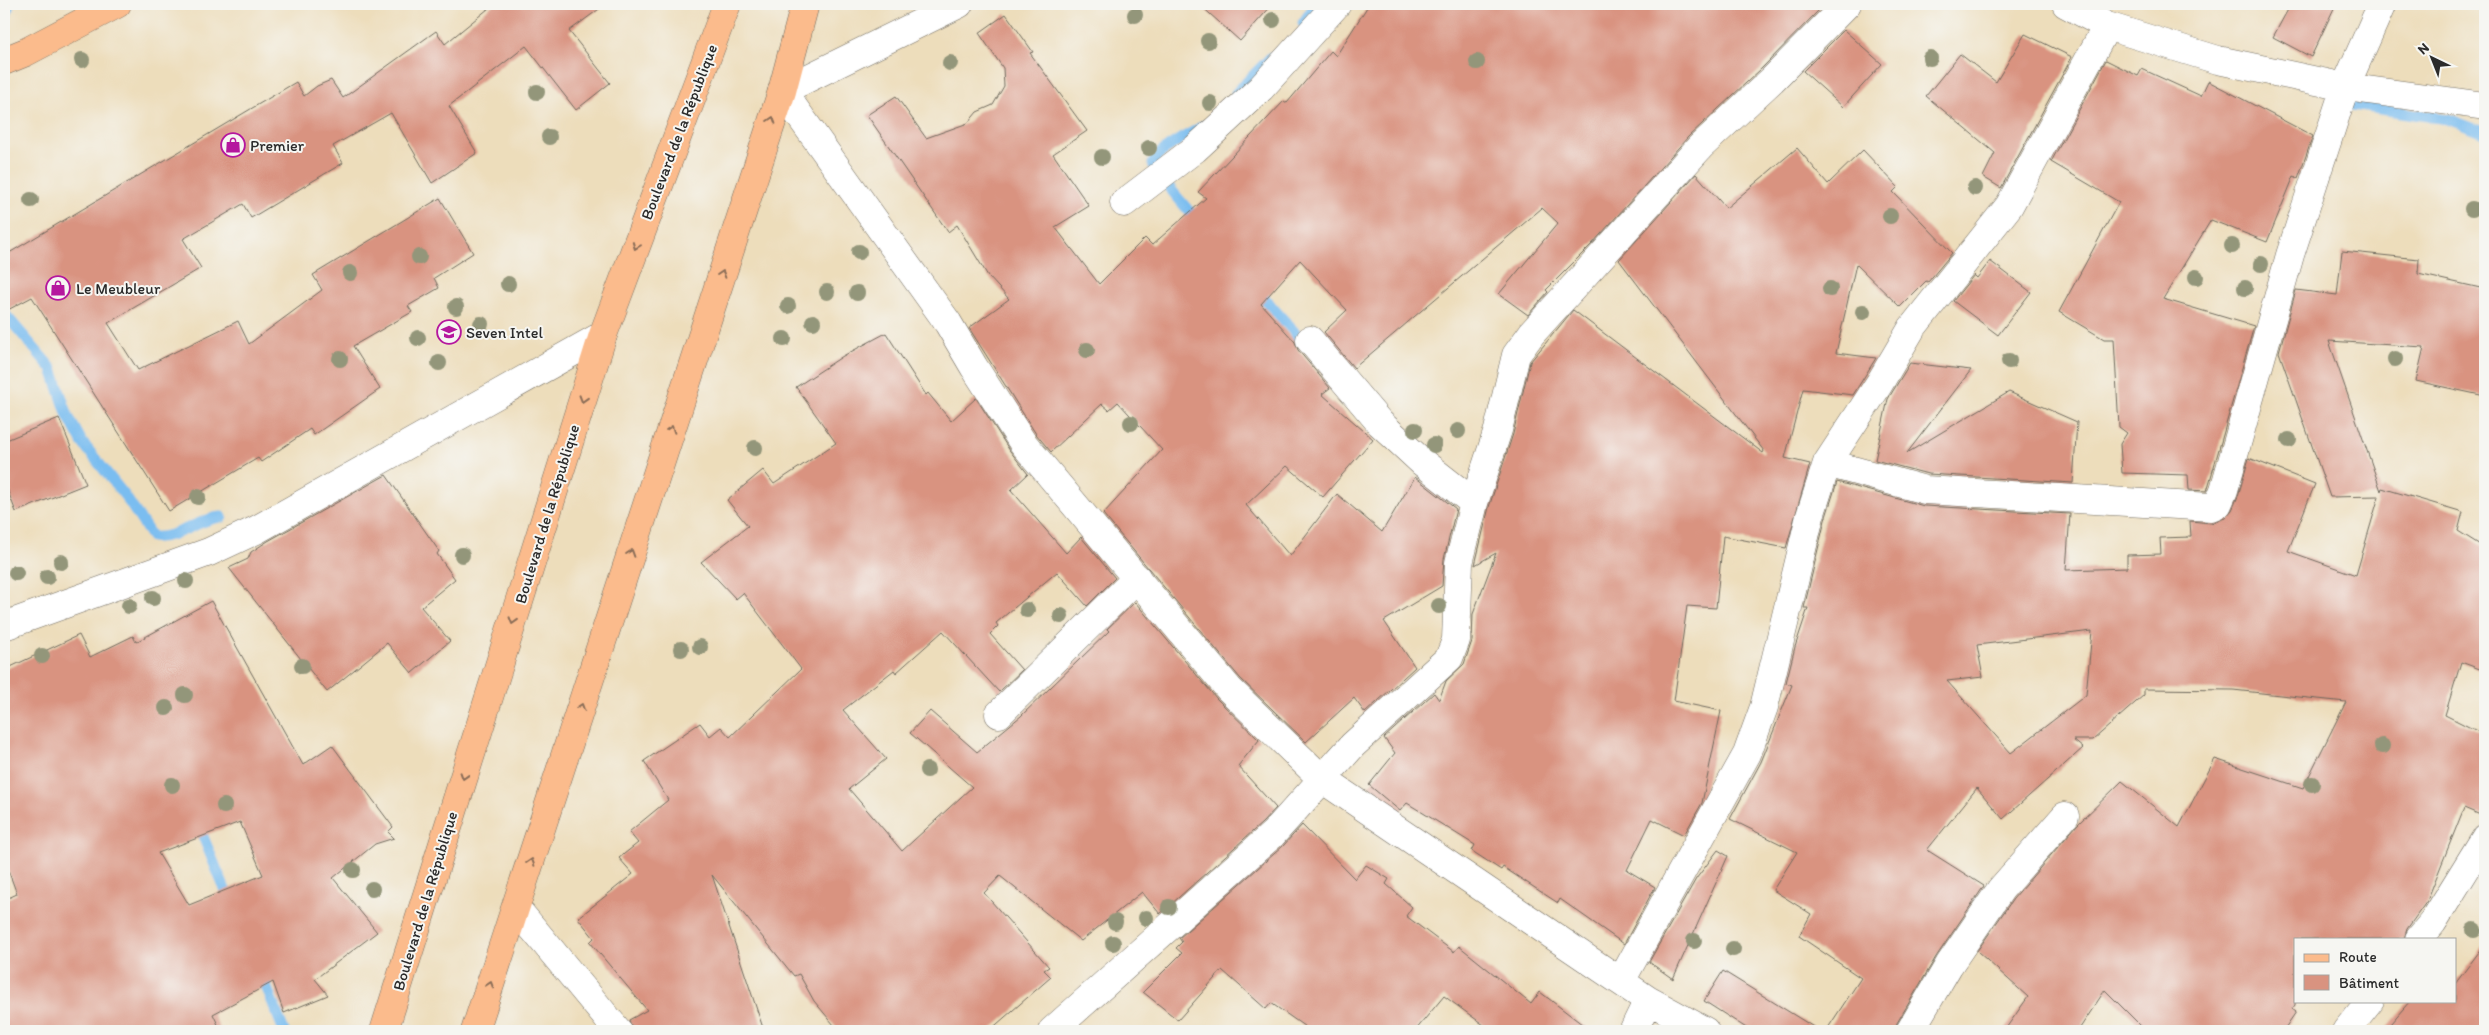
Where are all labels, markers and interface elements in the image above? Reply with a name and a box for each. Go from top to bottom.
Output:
north arrow [2406,32,2456,82]
text: N [2414,39,2433,58]
street label: Boulevard de la République [637,42,721,222]
one-way arrow [767,116,777,125]
shop icon: Premier [220,132,246,158]
place label: Premier [250,136,305,155]
one-way arrow [632,241,642,250]
one-way arrow [716,271,726,279]
shop icon: Le Meubleur [45,275,71,301]
place label: Le Meubleur [76,279,161,298]
school or university icon: Seven Intel [436,319,462,345]
place label: Seven Intel [466,323,544,342]
one-way arrow [578,395,588,403]
street label: Boulevard de la République [511,422,583,606]
one-way arrow [666,425,676,433]
one-way arrow [625,549,635,557]
one-way arrow [509,617,519,625]
one-way arrow [575,703,585,712]
one-way arrow [460,772,470,780]
street label: Boulevard de la République [389,809,461,993]
one-way arrow [525,858,535,866]
legend [2294,938,2456,1002]
text: Route [2339,948,2377,966]
text: Bâtiment [2339,974,2400,992]
one-way arrow [485,981,495,990]

